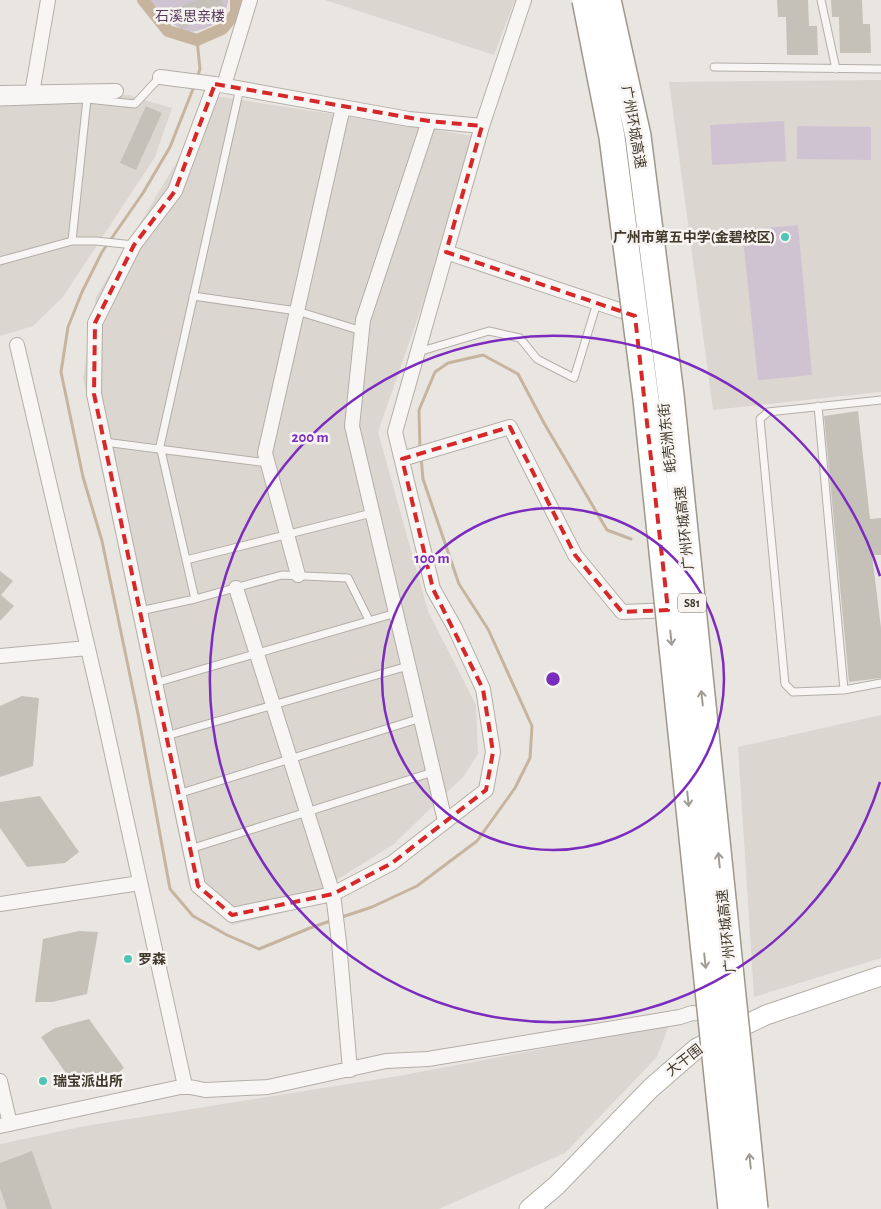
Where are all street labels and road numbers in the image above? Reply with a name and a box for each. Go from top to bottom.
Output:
street label: 广州环城高速 [619,84,649,170]
street label: 蚝壳洲东街 [655,402,679,474]
street label: 广州环城高速 [672,485,696,571]
road number: S81 [678,594,706,612]
street label: 广州环城高速 [714,888,738,974]
street label: 大干围 [663,1042,705,1079]

